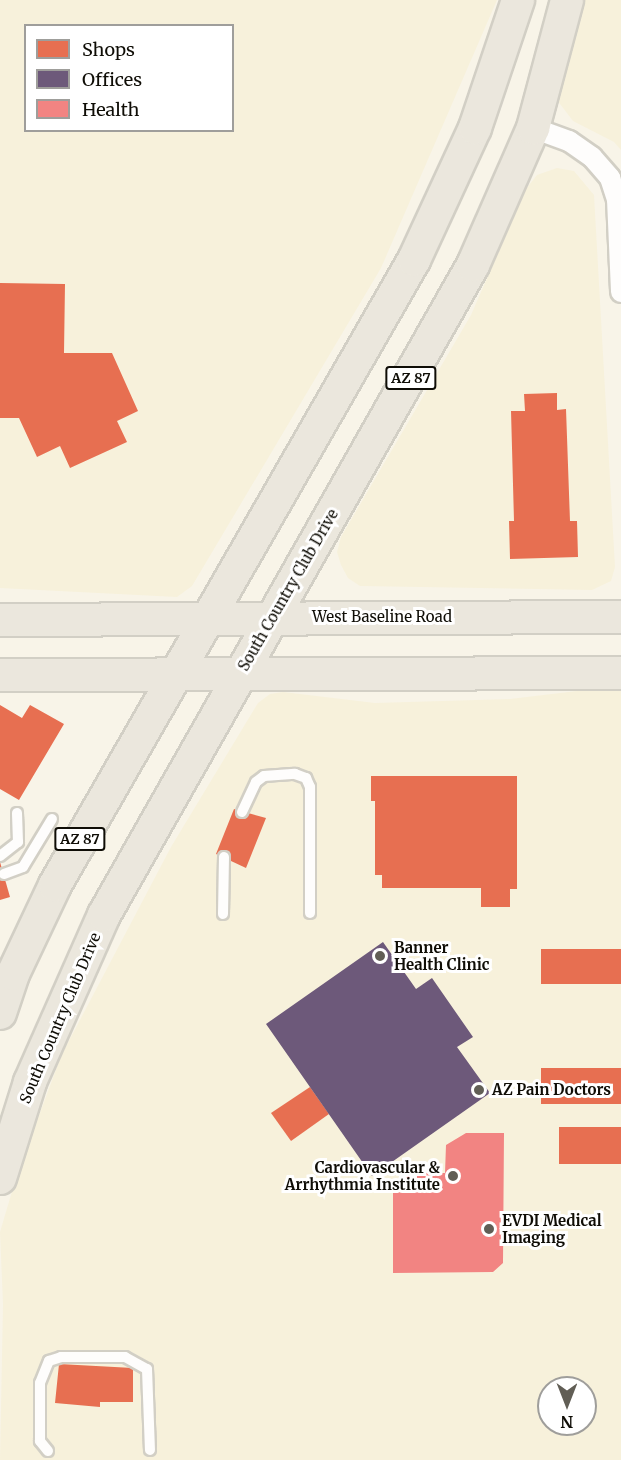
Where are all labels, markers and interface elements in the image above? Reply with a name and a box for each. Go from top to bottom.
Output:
legend [24,24,234,132]
text: Shops [82,38,135,61]
text: Offices [82,68,142,91]
text: Health [82,98,139,121]
road number: AZ 87 [384,367,438,389]
street label: South Country Club Drive [234,506,342,674]
street label: West Baseline Road [312,608,452,626]
road number: AZ 87 [53,828,107,850]
street label: South Country Club Drive [16,930,104,1106]
place label: Banner Health Clinic [394,938,490,973]
marker: Banner Health Clinic [371,947,389,965]
marker: AZ Pain Doctors [470,1081,488,1099]
place label: AZ Pain Doctors [492,1081,611,1099]
place label: Cardiovascular & Arrhythmia Institute [285,1158,440,1193]
marker: Cardiovascular & Arrhythmia Institute [444,1167,462,1185]
place label: EVDI Medical Imaging [502,1211,602,1246]
marker: EVDI Medical Imaging [480,1220,498,1238]
north arrow [537,1376,597,1436]
text: N [561,1412,573,1432]

